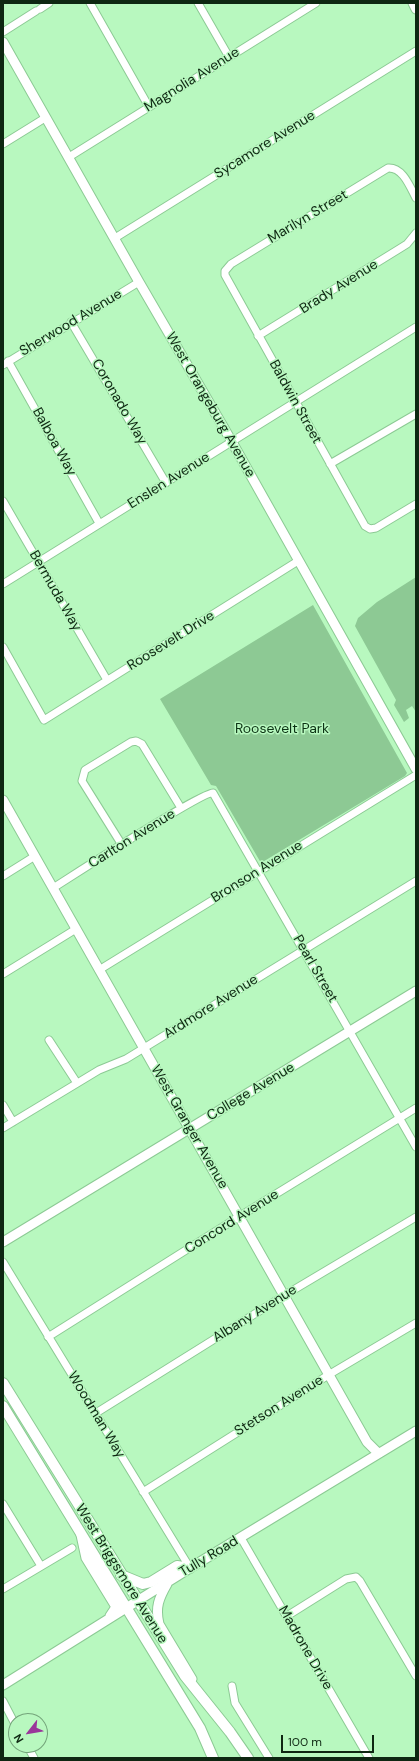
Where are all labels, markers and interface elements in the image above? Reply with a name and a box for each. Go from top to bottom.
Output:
street label: Magnolia Avenue [141,44,243,116]
street label: Sycamore Avenue [211,107,319,183]
street label: Marilyn Street [265,187,351,247]
street label: Brady Avenue [297,256,381,318]
street label: Sherwood Avenue [17,286,125,360]
street label: West Orangeburg Avenue [162,329,258,481]
street label: Coronado Way [88,356,150,448]
street label: Baldwin Street [265,357,325,447]
street label: Balboa Way [28,405,80,479]
street label: Enslen Avenue [125,449,213,513]
street label: Bermuda Way [25,548,85,634]
street label: Roosevelt Drive [124,607,218,675]
park label: Roosevelt Park [235,721,329,737]
street label: Carlton Avenue [86,806,178,872]
street label: Bronson Avenue [208,837,306,907]
street label: Pearl Street [289,932,341,1006]
street label: Ardmore Avenue [161,971,261,1043]
street label: College Avenue [204,1059,298,1125]
street label: West Granger Avenue [147,1062,231,1192]
street label: Concord Avenue [182,1186,282,1258]
street label: Albany Avenue [210,1282,300,1346]
street label: Woodman Way [64,1369,128,1461]
street label: Stetson Avenue [232,1372,326,1440]
street label: West Briggsmore Avenue [71,1501,171,1647]
street label: Tully Road [177,1533,241,1581]
street label: Madrone Drive [274,1603,336,1693]
north arrow [8,1713,48,1753]
scale bar [283,1727,376,1753]
text: N [11,1732,27,1746]
text: 100 m [288,1734,322,1750]

